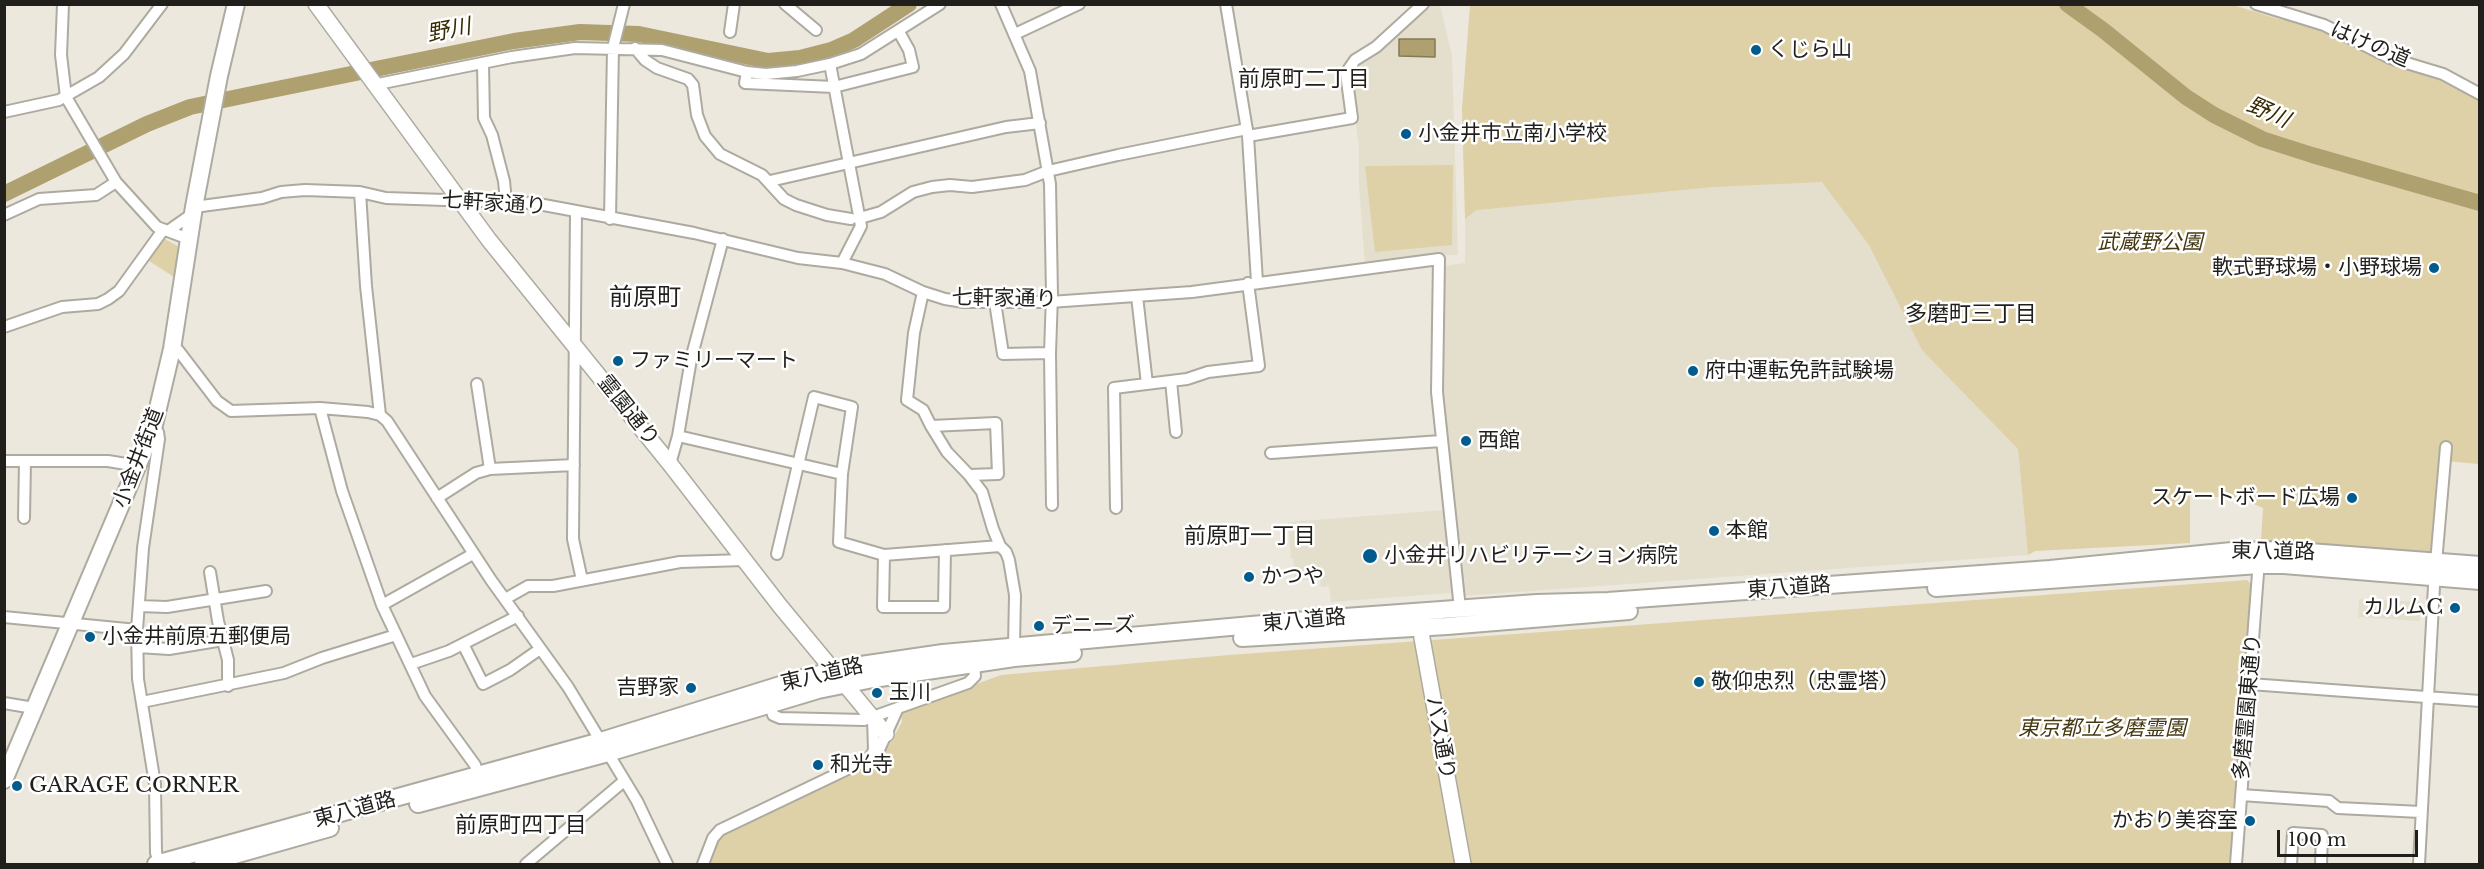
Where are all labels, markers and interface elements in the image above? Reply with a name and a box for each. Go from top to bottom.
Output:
water label: 野川 [425,14,473,48]
street label: はけの道 [2326,17,2414,73]
place label: くじら山 [1768,37,1852,63]
marker: くじら山 [1749,43,1763,57]
district label: 前原町二丁目 [1238,67,1370,93]
water label: 野川 [2243,92,2293,134]
place label: 小金井市立南小学校 [1418,121,1607,147]
marker: 小金井市立南小学校 [1399,127,1413,141]
street label: 七軒家通り [441,188,547,220]
park label: 武蔵野公園 [2098,230,2202,256]
place label: 軟式野球場・小野球場 [2212,255,2422,281]
marker: 軟式野球場・小野球場 [2427,261,2441,275]
district label: 前原町 [609,284,681,312]
street label: 七軒家通り [951,285,1057,313]
district label: 多磨町三丁目 [1905,302,2037,328]
place label: ファミリーマート [630,348,798,374]
marker: ファミリーマート [611,354,625,368]
place label: 府中運転免許試験場 [1705,358,1894,384]
marker: 府中運転免許試験場 [1686,364,1700,378]
street label: 霊園通り [592,370,664,452]
street label: 小金井街道 [108,404,170,512]
place label: 西館 [1478,428,1520,454]
marker: 西館 [1459,434,1473,448]
place label: スケートボード広場 [2151,485,2340,511]
marker: スケートボード広場 [2345,491,2359,505]
place label: 本館 [1726,518,1768,544]
district label: 前原町一丁目 [1184,524,1316,550]
marker: 本館 [1707,524,1721,538]
street label: 東八道路 [2231,539,2315,565]
place label: 小金井リハビリテーション病院 [1384,543,1678,569]
marker: 小金井リハビリテーション病院 [1361,547,1379,565]
place label: かつや [1261,564,1324,590]
marker: かつや [1242,570,1256,584]
street label: 東八道路 [1746,573,1832,603]
place label: カルムC [2363,595,2443,621]
marker: カルムC [2448,601,2462,615]
street label: 東八道路 [1261,605,1347,637]
place label: デニーズ [1051,613,1135,639]
marker: デニーズ [1032,619,1046,633]
place label: 小金井前原五郵便局 [102,624,291,650]
marker: 小金井前原五郵便局 [83,630,97,644]
street label: 多磨霊園東通り [2229,633,2267,781]
street label: 東八道路 [778,653,866,697]
place label: 敬仰忠烈（忠霊塔） [1711,669,1900,695]
place label: 吉野家 [616,675,679,701]
marker: 敬仰忠烈（忠霊塔） [1692,675,1706,689]
place label: 玉川 [889,680,931,706]
marker: 吉野家 [684,681,698,695]
marker: 玉川 [870,686,884,700]
street label: バス通り [1420,694,1460,782]
park label: 東京都立多磨霊園 [2018,716,2186,742]
place label: 和光寺 [830,752,893,778]
marker: 和光寺 [811,758,825,772]
place label: GARAGE CORNER [29,773,239,799]
marker: GARAGE CORNER [10,779,24,793]
street label: 東八道路 [311,787,399,833]
place label: かおり美容室 [2112,808,2238,834]
district label: 前原町四丁目 [455,813,587,839]
marker: かおり美容室 [2243,814,2257,828]
scale bar [2280,818,2421,856]
text: 100 m [2288,829,2346,851]

